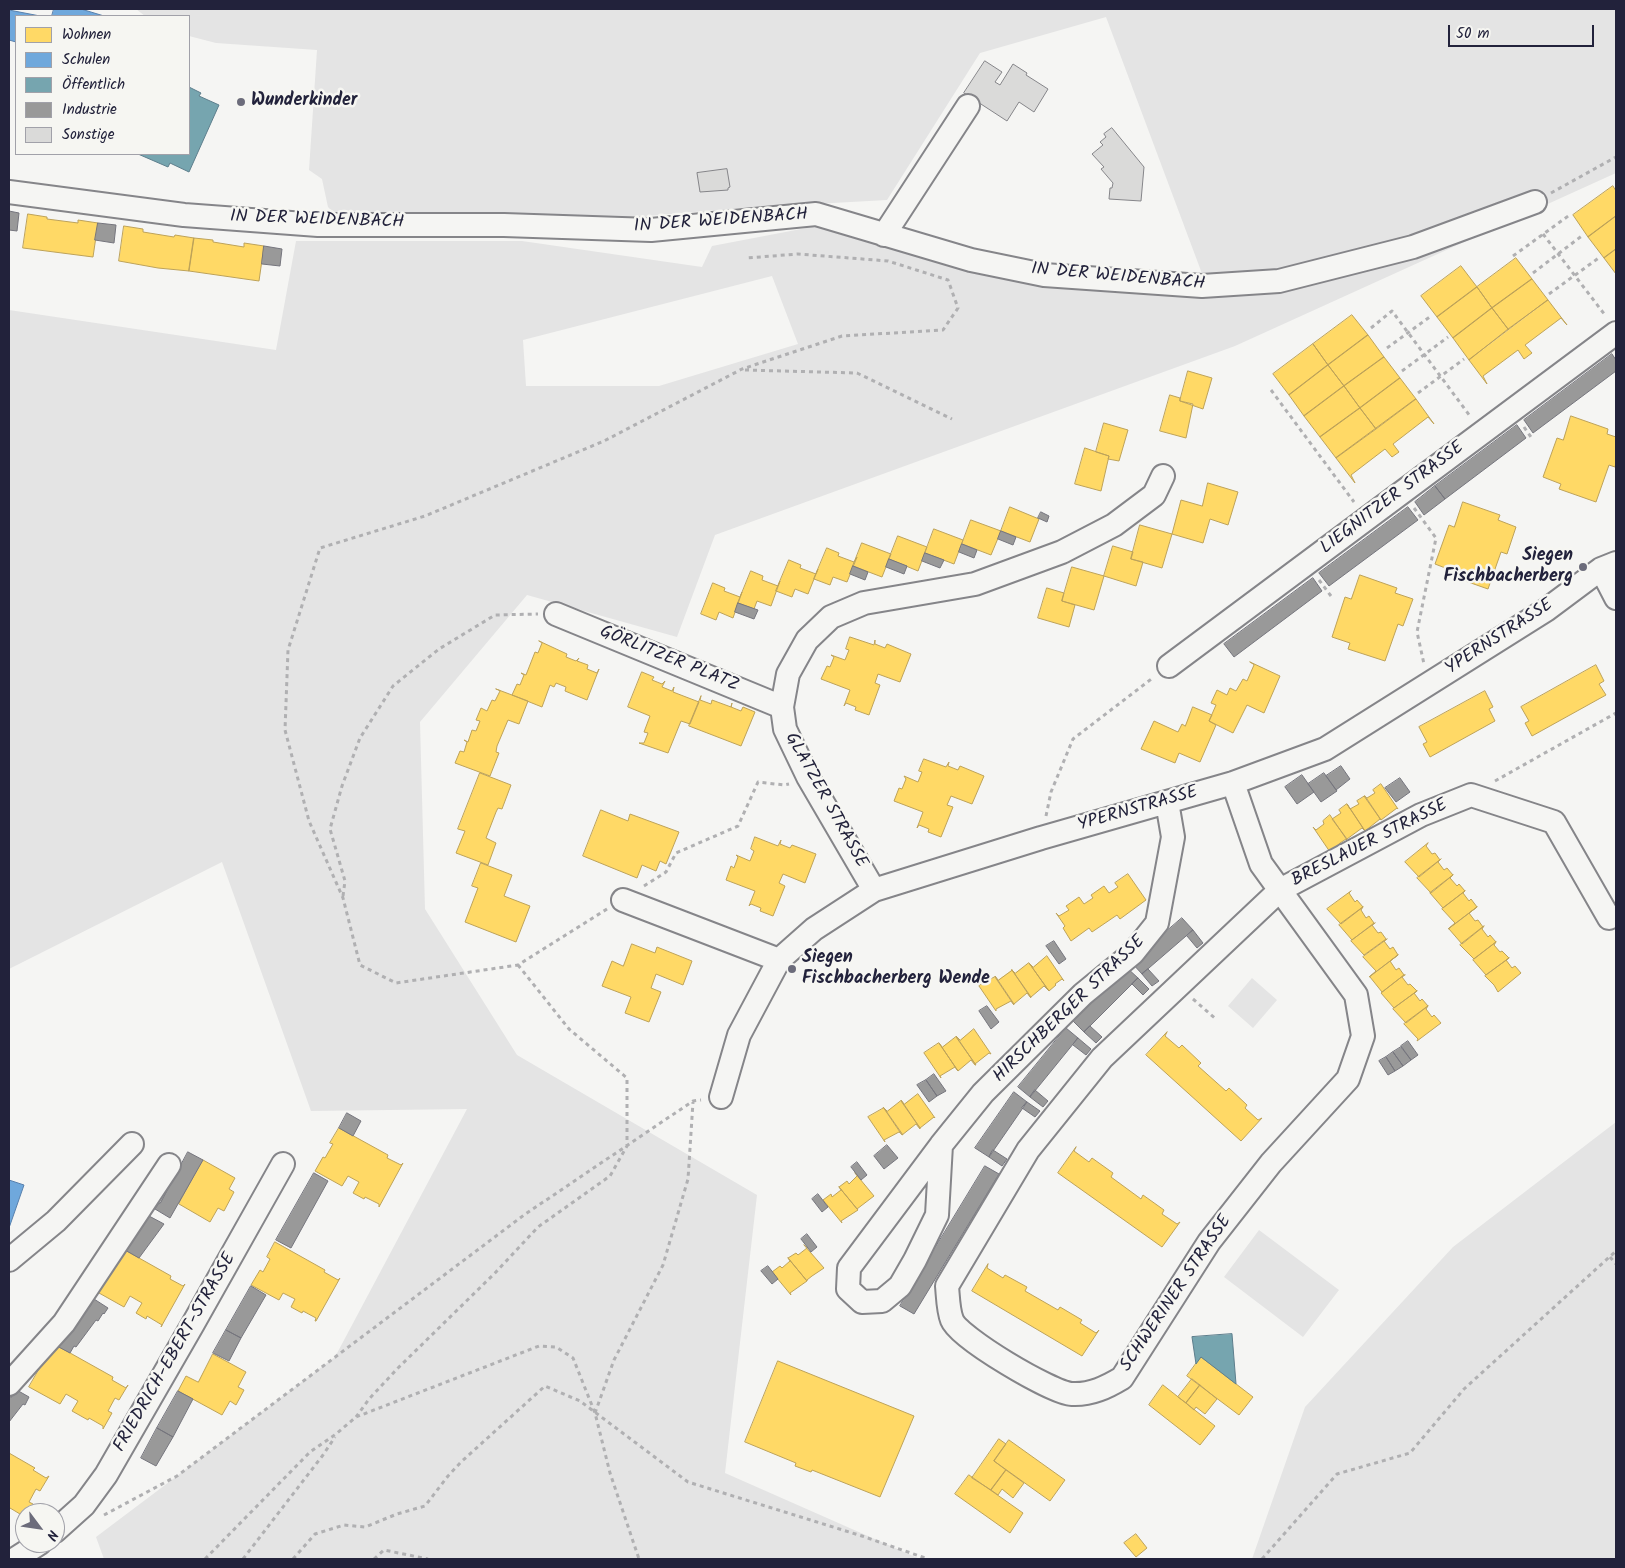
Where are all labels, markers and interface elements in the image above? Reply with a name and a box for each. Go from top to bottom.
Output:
legend [15,15,190,155]
scale bar [1450,15,1596,47]
text: 50 m [1456,22,1490,46]
text: Wohnen [62,23,111,47]
text: Schulen [62,48,110,72]
text: Öffentlich [62,73,125,97]
place label: Wunderkinder [251,91,357,113]
marker: Wunderkinder [235,96,247,108]
text: Industrie [62,98,117,122]
text: Sonstige [62,123,114,147]
street label: IN DER WEIDENBACH [633,205,809,239]
street label: IN DER WEIDENBACH [229,207,405,235]
street label: IN DER WEIDENBACH [1030,260,1206,296]
street label: LIEGNITZER STRASSE [1317,438,1469,560]
place label: Siegen Fischbacherberg [1443,546,1573,588]
marker: Siegen Fischbacherberg [1577,561,1589,573]
street label: YPERNSTRASSE [1442,595,1558,681]
street label: GÖRLITZER PLATZ [596,622,742,698]
street label: GLATZER STRASSE [779,730,871,872]
street label: YPERNSTRASSE [1076,783,1200,837]
street label: BRESLAUER STRASSE [1288,795,1452,893]
street label: HIRSCHBERGER STRASSE [990,932,1150,1088]
place label: Siegen Fischbacherberg Wende [802,948,990,991]
marker: Siegen Fischbacherberg Wende [786,963,798,975]
street label: SCHWERINER STRASSE [1117,1212,1237,1376]
street label: FRIEDRICH-EBERT-STRASSE [110,1250,242,1456]
north arrow [15,1503,65,1553]
text: N [40,1526,64,1545]

